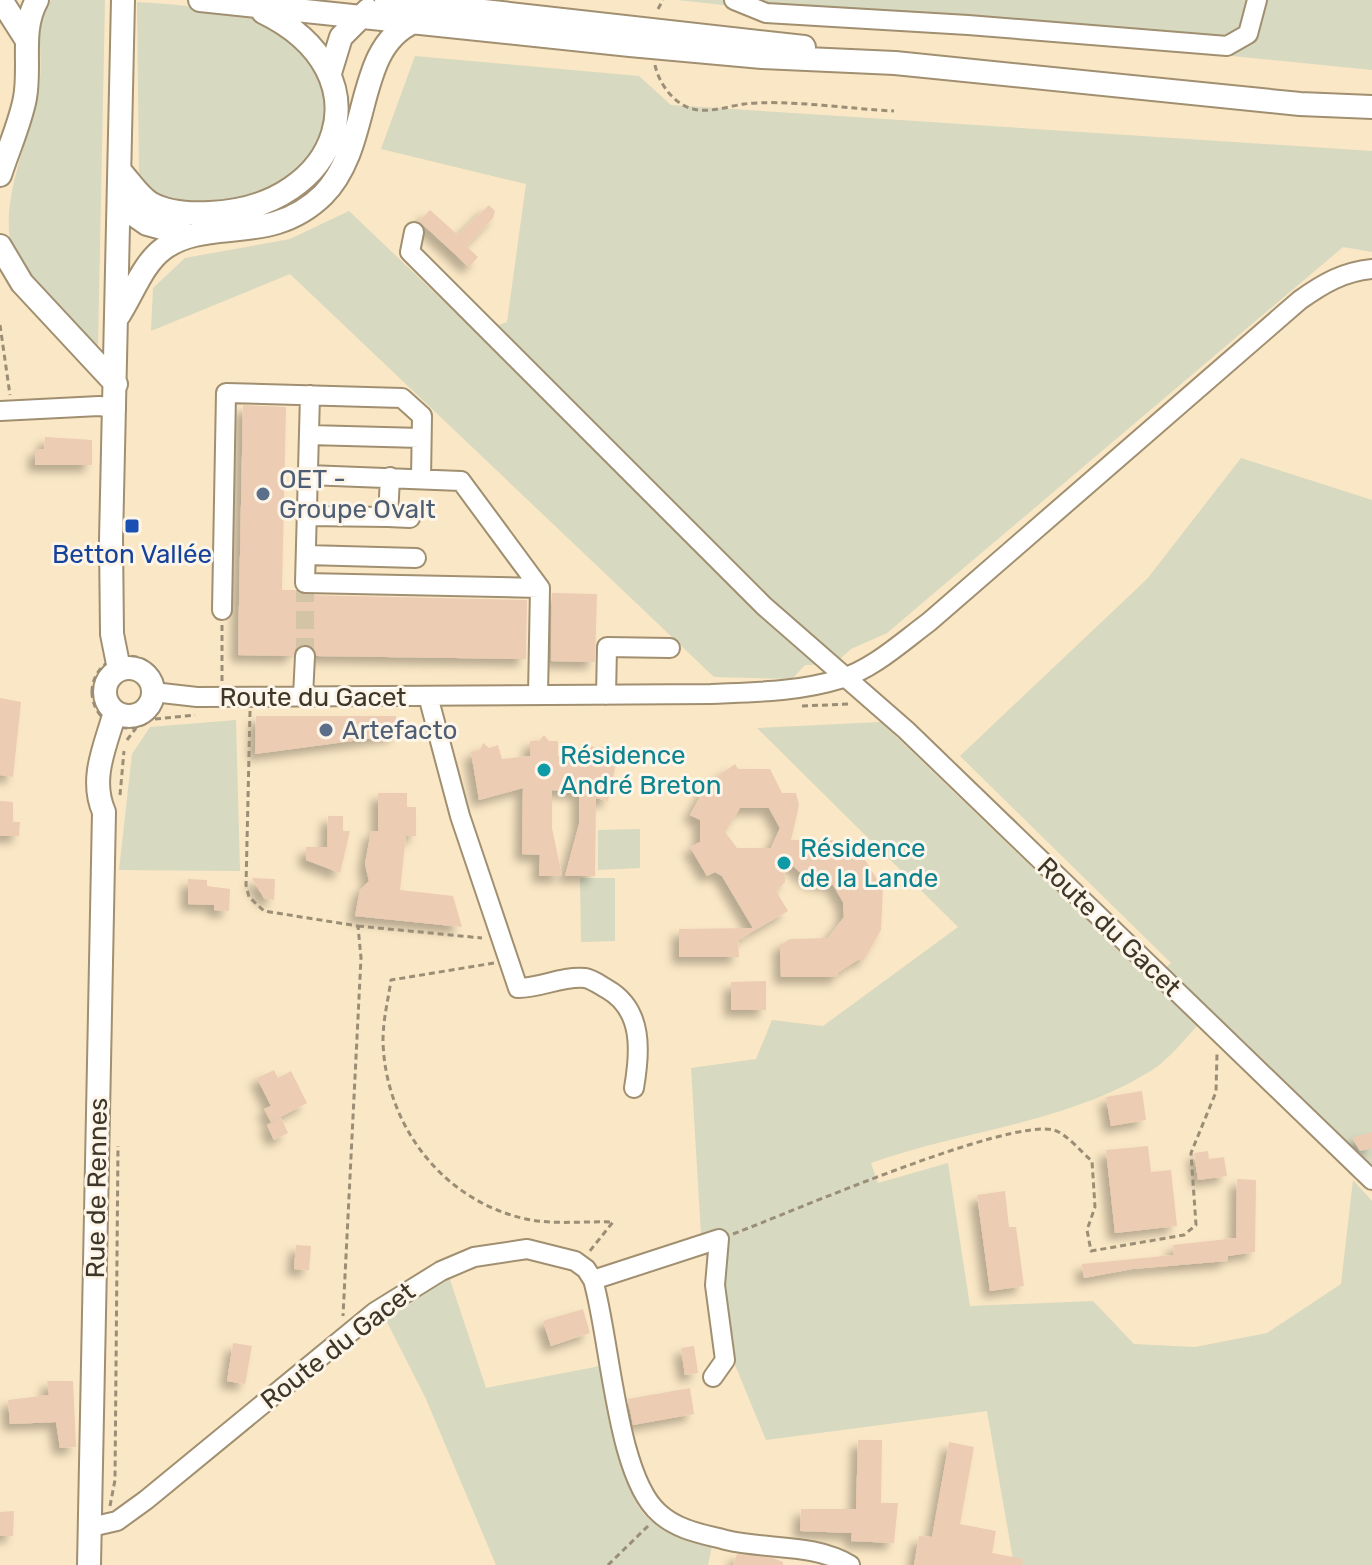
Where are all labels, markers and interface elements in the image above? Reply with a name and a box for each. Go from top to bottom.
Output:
place label: OET - Groupe Ovalt [279,464,436,525]
marker: OET - Groupe Ovalt [254,485,272,503]
marker: Betton Vallée [123,517,141,535]
place label: Betton Vallée [52,539,212,570]
street label: Route du Gacet [219,682,407,713]
place label: Artefacto [342,715,458,746]
marker: Artefacto [317,721,335,739]
place label: Résidence André Breton [560,740,722,801]
marker: Résidence André Breton [535,761,553,779]
place label: Résidence de la Lande [800,833,938,894]
street label: Route du Gacet [1031,851,1187,1003]
marker: Résidence de la Lande [775,854,793,872]
street label: Rue de Rennes [80,1097,114,1279]
street label: Route du Gacet [255,1276,421,1416]

